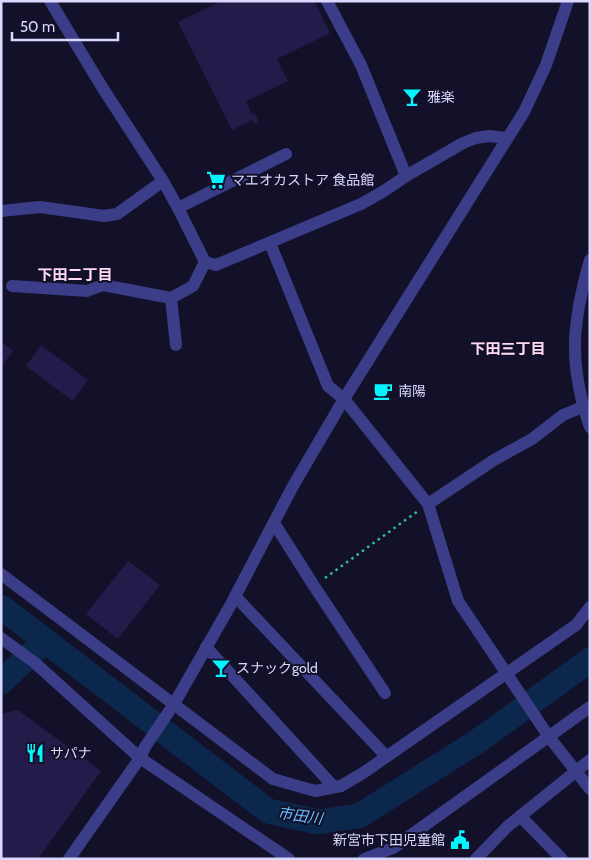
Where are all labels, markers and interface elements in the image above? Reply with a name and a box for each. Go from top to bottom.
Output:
scale bar [12,10,119,42]
text: 50 m [20,18,55,36]
bar icon: 雅楽 [401,86,423,108]
place label: 雅楽 [427,88,455,106]
supermarket icon: マエオカストア 食品館 [205,169,227,191]
place label: マエオカストア 食品館 [231,171,374,189]
district label: 下田二丁目 [37,266,113,284]
district label: 下田三丁目 [470,340,546,358]
cafe icon: 南陽 [372,380,394,402]
place label: 南陽 [398,382,426,400]
bar icon: スナックgold [210,657,232,679]
place label: スナックgold [236,659,318,677]
restaurant icon: サパナ [24,742,46,764]
place label: サパナ [50,744,91,762]
water label: 市田川 [276,804,326,828]
public building icon: 新宮市下田児童館 [449,829,471,851]
place label: 新宮市下田児童館 [333,831,445,849]

